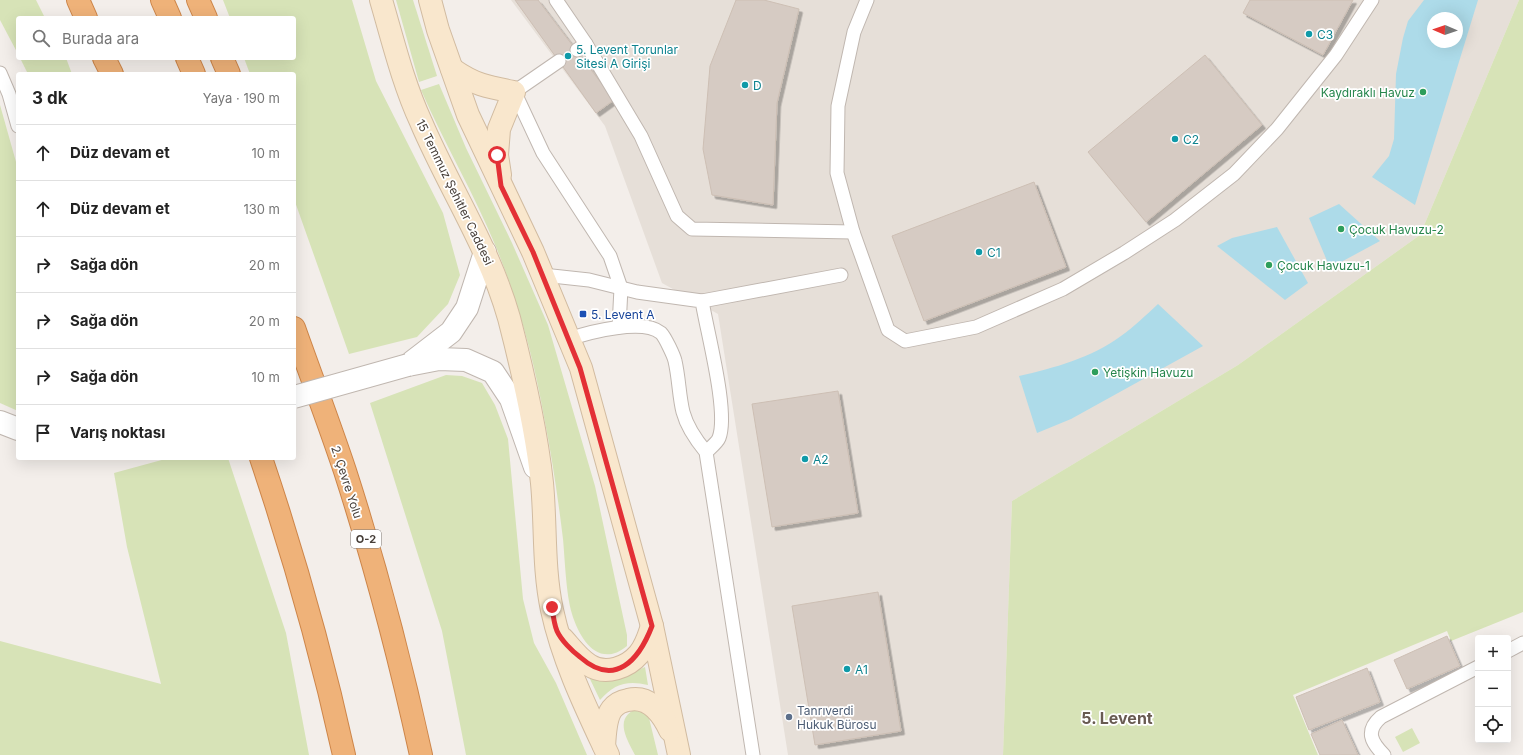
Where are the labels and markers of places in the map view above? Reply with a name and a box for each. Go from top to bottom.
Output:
place label: C3 [1317,27,1333,42]
marker: C3 [1304,29,1314,39]
place label: 5. Levent Torunlar Sitesi A Girişi [576,42,679,71]
marker: 5. Levent Torunlar Sitesi A Girişi [563,51,573,61]
place label: D [753,78,762,93]
marker: D [740,80,750,90]
place label: Kaydıraklı Havuz [1321,85,1415,100]
marker: Kaydıraklı Havuz [1418,87,1428,97]
place label: C2 [1183,132,1199,147]
marker: C2 [1170,134,1180,144]
place label: Çocuk Havuzu-2 [1349,222,1444,237]
marker: Çocuk Havuzu-2 [1336,224,1346,234]
place label: C1 [987,245,1001,260]
marker: C1 [974,247,984,257]
place label: Çocuk Havuzu-1 [1277,258,1370,273]
marker: Çocuk Havuzu-1 [1264,260,1274,270]
place label: 5. Levent A [591,307,655,322]
marker: 5. Levent A [578,309,588,319]
place label: Yetişkin Havuzu [1103,365,1193,380]
marker: Yetişkin Havuzu [1090,367,1100,377]
place label: A2 [813,452,829,467]
marker: A2 [800,454,810,464]
place label: A1 [855,662,868,677]
marker: A1 [842,664,852,674]
place label: Tanrıverdi Hukuk Bürosu [797,703,877,732]
marker: Tanrıverdi Hukuk Bürosu [784,712,794,722]

